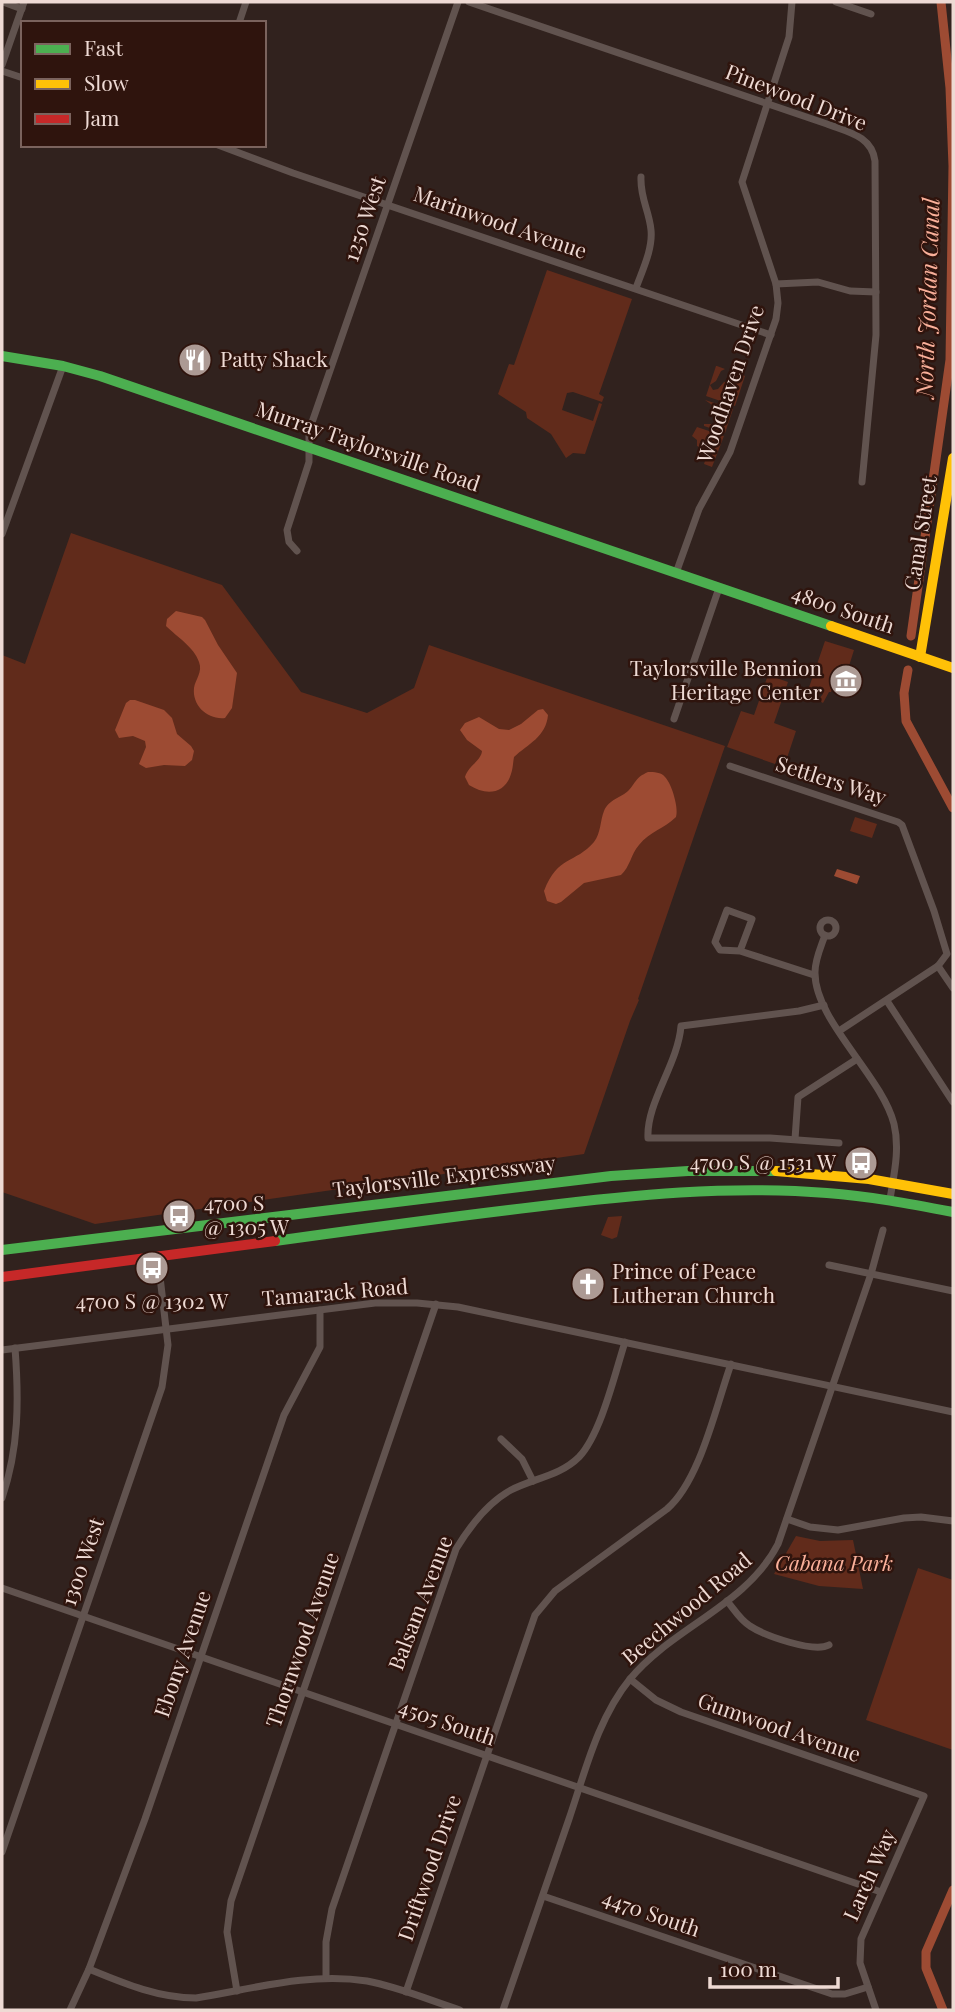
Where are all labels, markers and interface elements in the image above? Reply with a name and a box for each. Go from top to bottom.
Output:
legend [21,21,266,147]
text: Fast [84,33,123,61]
street label: Pinewood Drive [722,56,871,136]
text: Slow [84,68,129,96]
text: Jam [83,103,120,131]
street label: 1250 West [335,171,391,265]
street label: Marinwood Avenue [410,178,591,264]
water label: North Jordan Canal [907,196,946,400]
street label: Woodhaven Drive [689,301,769,467]
restaurant icon: Patty Shack [176,341,214,379]
place label: Patty Shack [220,344,328,372]
street label: Murray Taylorsville Road [253,394,484,497]
street label: Canal Street [896,473,942,592]
street label: 4800 South [789,578,899,639]
place label: Taylorsville Bennion Heritage Center [630,653,823,705]
museum icon: Taylorsville Bennion Heritage Center [827,662,865,700]
street label: Settlers Way [773,748,891,810]
bus stop icon: 4700 S @ 1531 W [842,1144,880,1182]
street label: Taylorsville Expressway [331,1147,557,1203]
place label: 4700 S @ 1531 W [690,1147,837,1175]
place label: 4700 S @ 1305 W [204,1188,290,1240]
bus stop icon: 4700 S @ 1305 W [160,1197,198,1235]
bus stop icon: 4700 S @ 1302 W [133,1249,171,1287]
place label: Prince of Peace Lutheran Church [612,1256,776,1308]
church icon: Prince of Peace Lutheran Church [569,1265,607,1303]
street label: Tamarack Road [261,1271,409,1311]
place label: 4700 S @ 1302 W [76,1286,229,1314]
street label: 1300 West [53,1513,109,1609]
street label: Balsam Avenue [381,1531,458,1674]
street label: Beechwood Road [615,1545,756,1670]
street label: Thornwood Avenue [258,1548,344,1731]
park label: Cabana Park [775,1548,893,1576]
street label: Ebony Avenue [146,1586,216,1720]
street label: Gumwood Avenue [695,1685,865,1767]
street label: 4505 South [396,1692,500,1751]
street label: Driftwood Drive [390,1791,466,1944]
street label: Larch Way [836,1823,901,1925]
street label: 4470 South [599,1882,705,1942]
scale bar [710,1946,838,1990]
text: 100 m [720,1954,777,1982]

